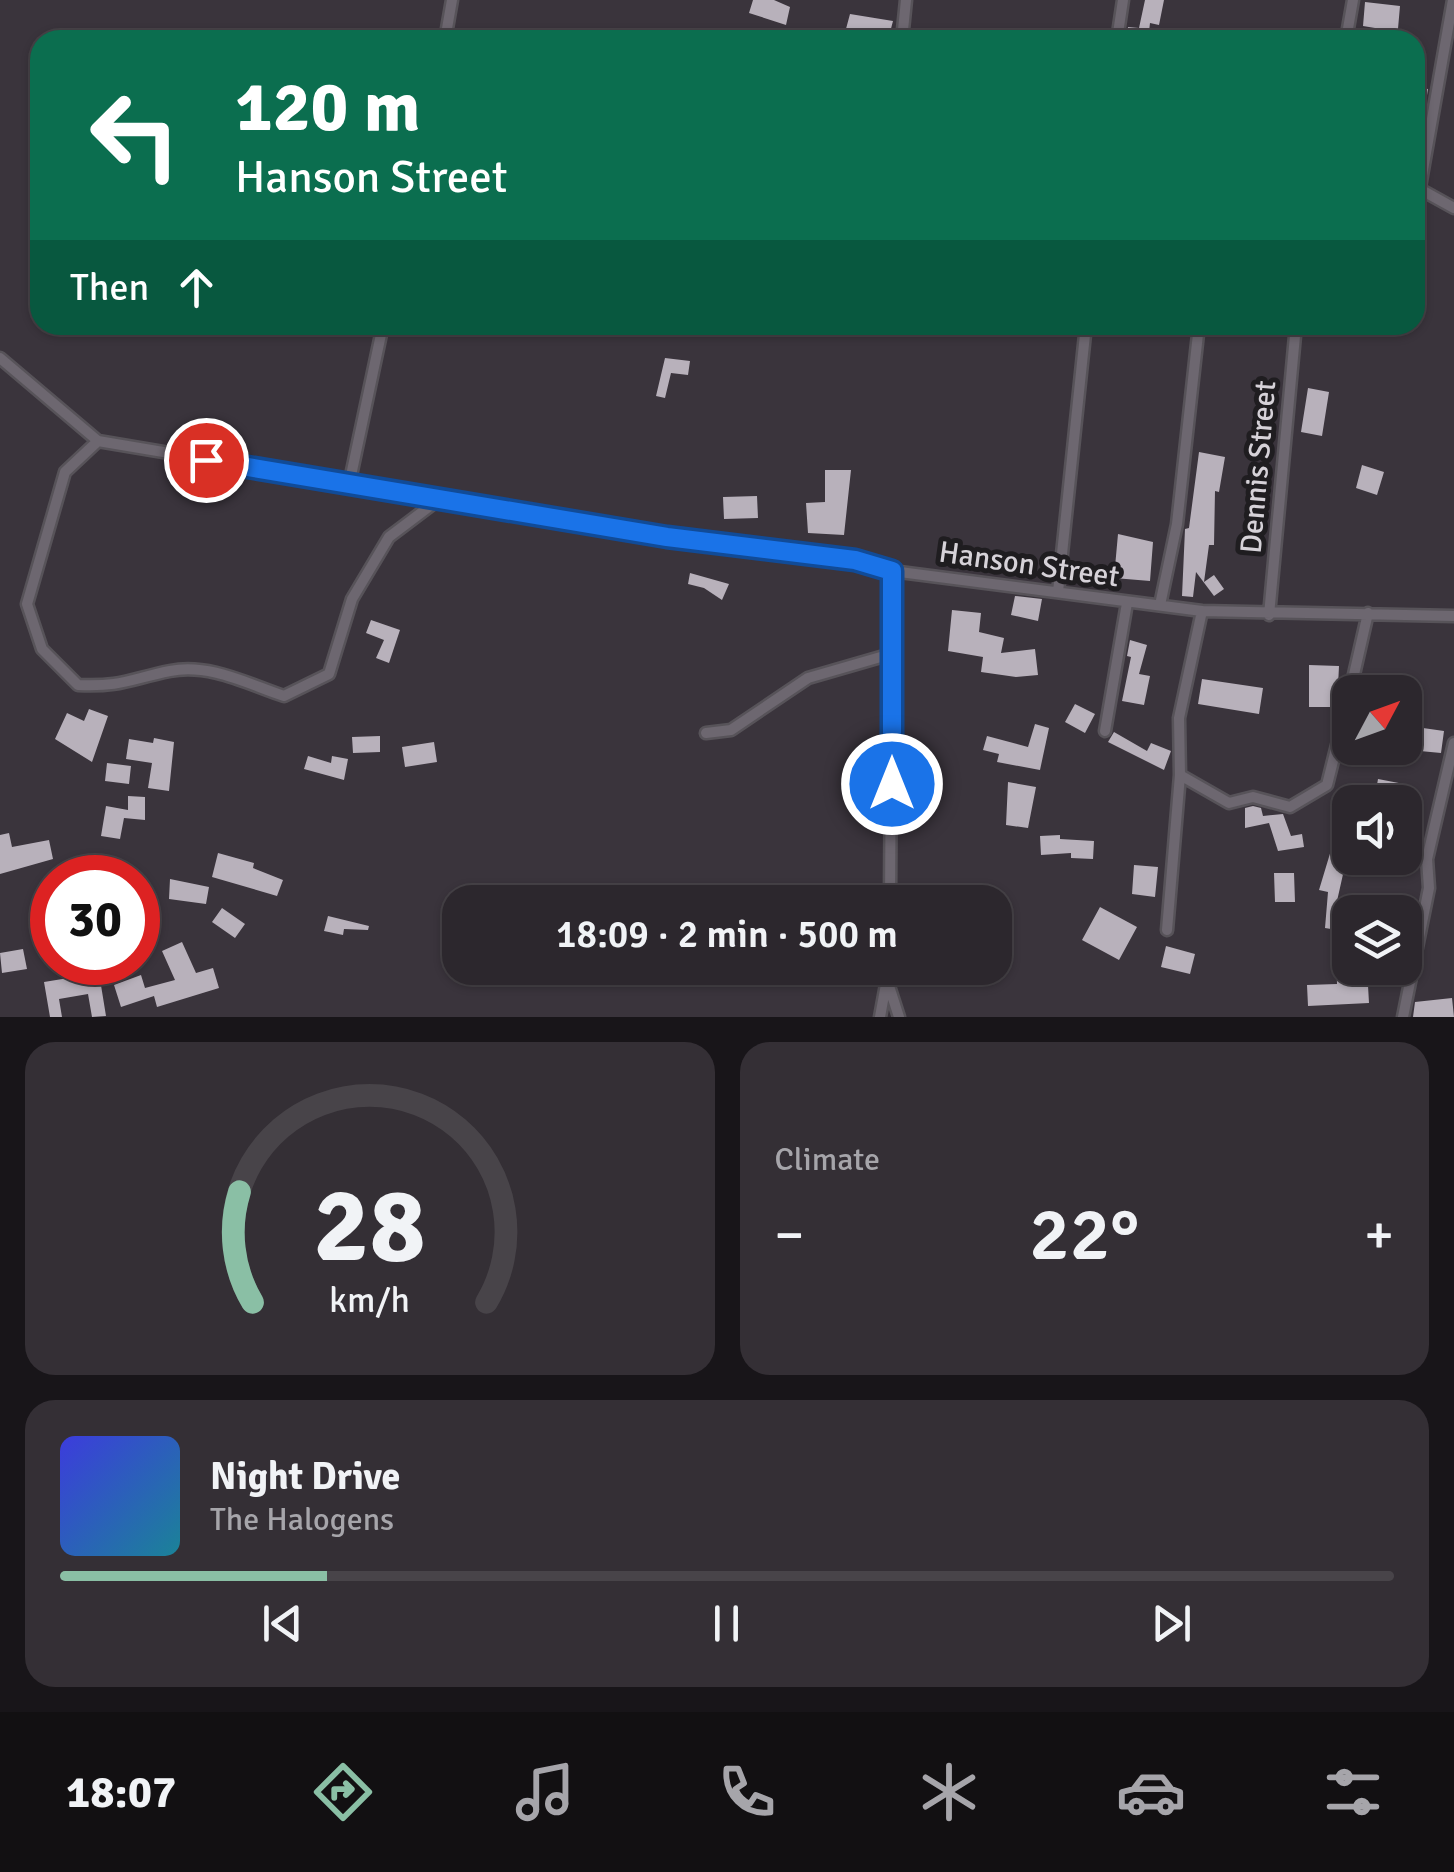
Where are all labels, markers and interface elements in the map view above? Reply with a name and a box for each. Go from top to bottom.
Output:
text: 120 m [235,64,420,150]
icon: left [70,70,200,200]
text: Hanson Street [235,150,508,205]
icon: ahead [169,260,224,315]
text: Then [70,264,149,311]
street label: Dennis Street [1233,379,1284,555]
pin [164,418,249,503]
icon: arrive [179,433,234,488]
street label: Hanson Street [936,534,1121,595]
north arrow [1332,675,1422,765]
map controls [1332,675,1422,985]
position arrow [840,732,944,836]
button: sound [1332,785,1422,875]
speed limit sign: 30 [30,855,160,985]
button: layers [1332,895,1422,985]
text: 18:09 · 2 min · 500 m [556,911,898,958]
text: Climate [775,1140,880,1179]
text: 28 [314,1162,426,1290]
text: 22° [1029,1188,1139,1281]
text: − [775,1201,804,1269]
text: + [1364,1201,1394,1269]
text: km/h [329,1278,410,1322]
text: Night Drive [210,1453,400,1500]
text: The Halogens [210,1500,394,1539]
icon: previous [255,1596,310,1651]
icon: pause [699,1596,754,1651]
icon: next [1144,1596,1199,1651]
icon: directions [308,1757,378,1827]
icon: music [510,1757,580,1827]
icon: phone [712,1757,782,1827]
icon: climate [914,1757,984,1827]
icon: car [1116,1757,1186,1827]
icon: filters [1318,1757,1388,1827]
text: 18:07 [66,1765,176,1820]

